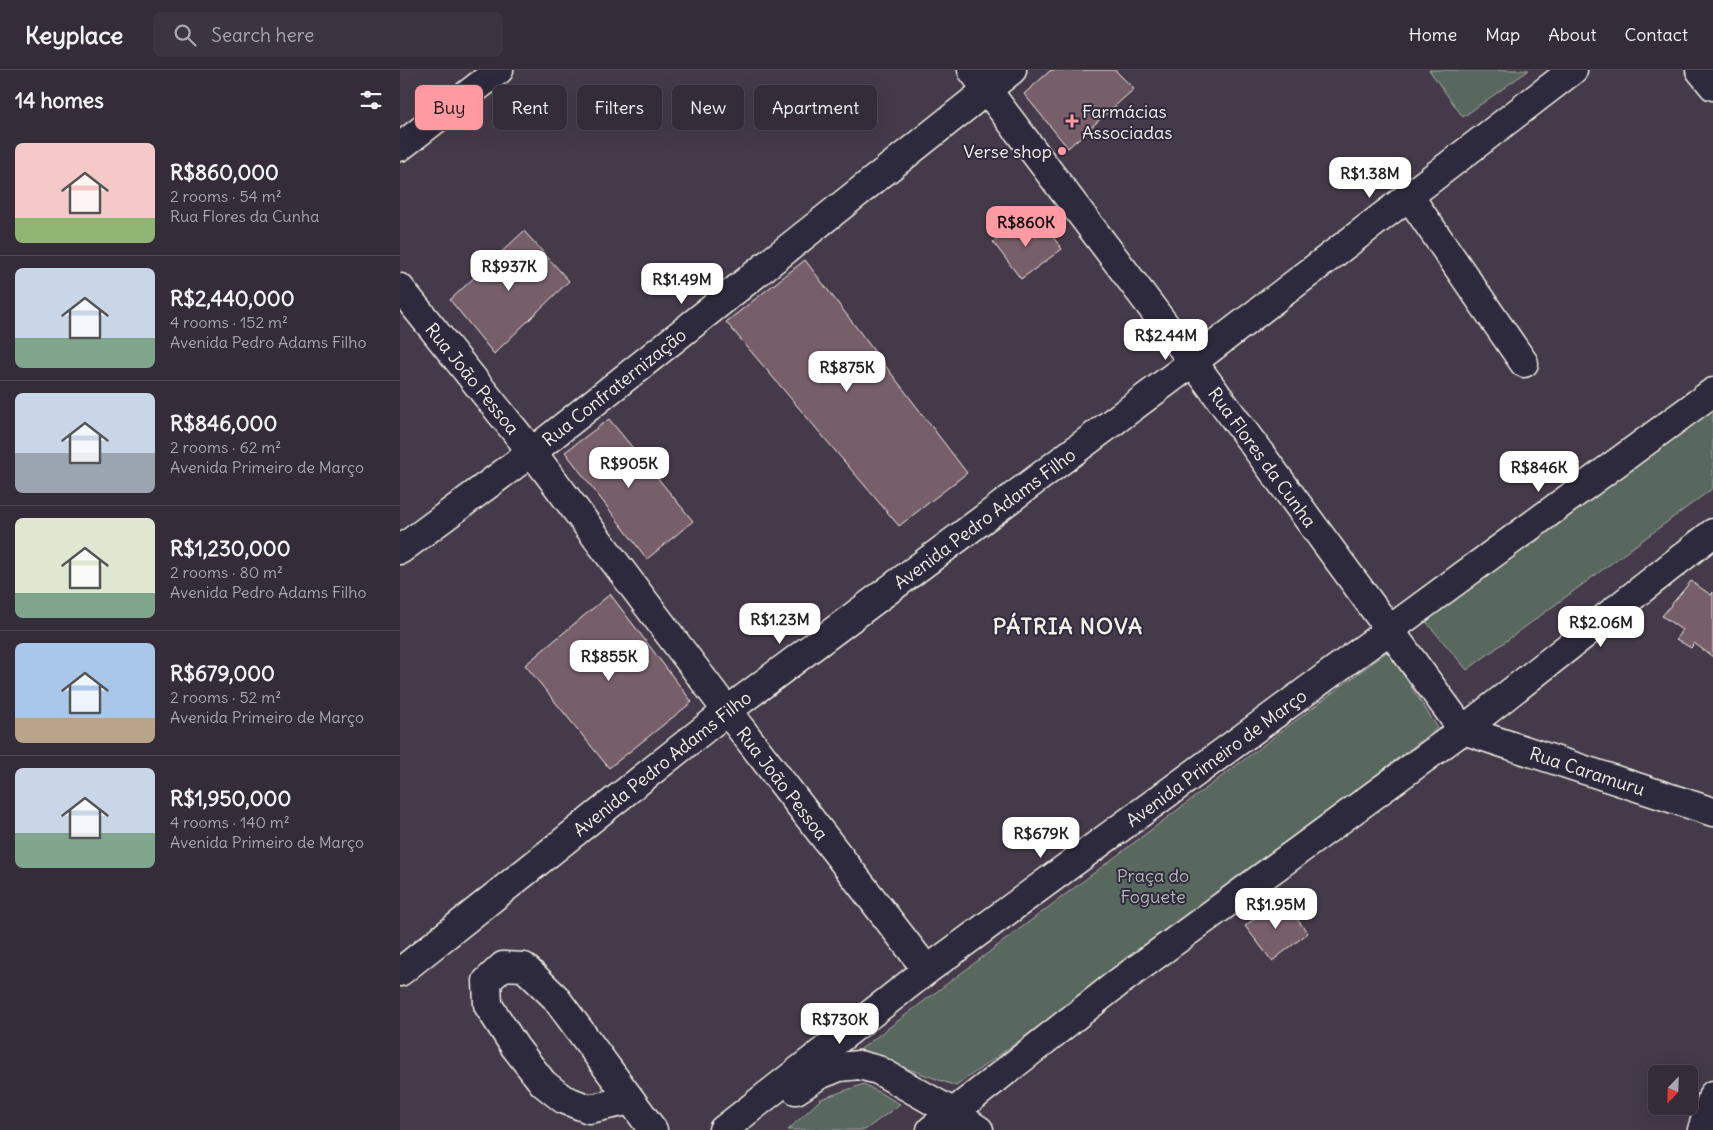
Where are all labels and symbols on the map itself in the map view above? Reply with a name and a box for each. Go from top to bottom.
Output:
place label: Farmácias Associadas [1082,100,1173,144]
marker: Farmácias Associadas [1066,115,1078,127]
place label: Verse shop [963,140,1052,163]
marker: Verse shop [1056,145,1068,157]
pin: R$1.38M [1324,156,1416,199]
pin: R$860K [985,206,1067,248]
pin: R$937K [468,250,550,292]
pin: R$1.49M [636,262,728,305]
street label: Rua João Pessoa [421,318,525,439]
pin: R$2.44M [1120,318,1212,361]
street label: Rua Confraternização [537,323,690,451]
pin: R$875K [806,350,888,393]
street label: Rua Flores da Cunha [1204,382,1322,532]
street label: Avenida Pedro Adams Filho [889,443,1080,594]
pin: R$905K [588,446,670,489]
pin: R$846K [1498,450,1580,493]
pin: R$1.23M [734,602,826,645]
pin: R$2.06M [1555,606,1647,648]
district label: PÁTRIA NOVA [993,612,1143,640]
pin: R$855K [568,640,650,682]
street label: Avenida Primeiro de Março [1121,683,1311,831]
street label: Avenida Pedro Adams Filho [568,686,756,841]
street label: Rua João Pessoa [732,722,834,844]
street label: Rua Caramuru [1527,741,1648,800]
pin: R$679K [1000,816,1082,859]
park label: Praça do Foguete [1117,864,1189,908]
pin: R$1.95M [1230,888,1322,930]
pin: R$730K [799,1002,881,1045]
north arrow [1648,1065,1698,1115]

